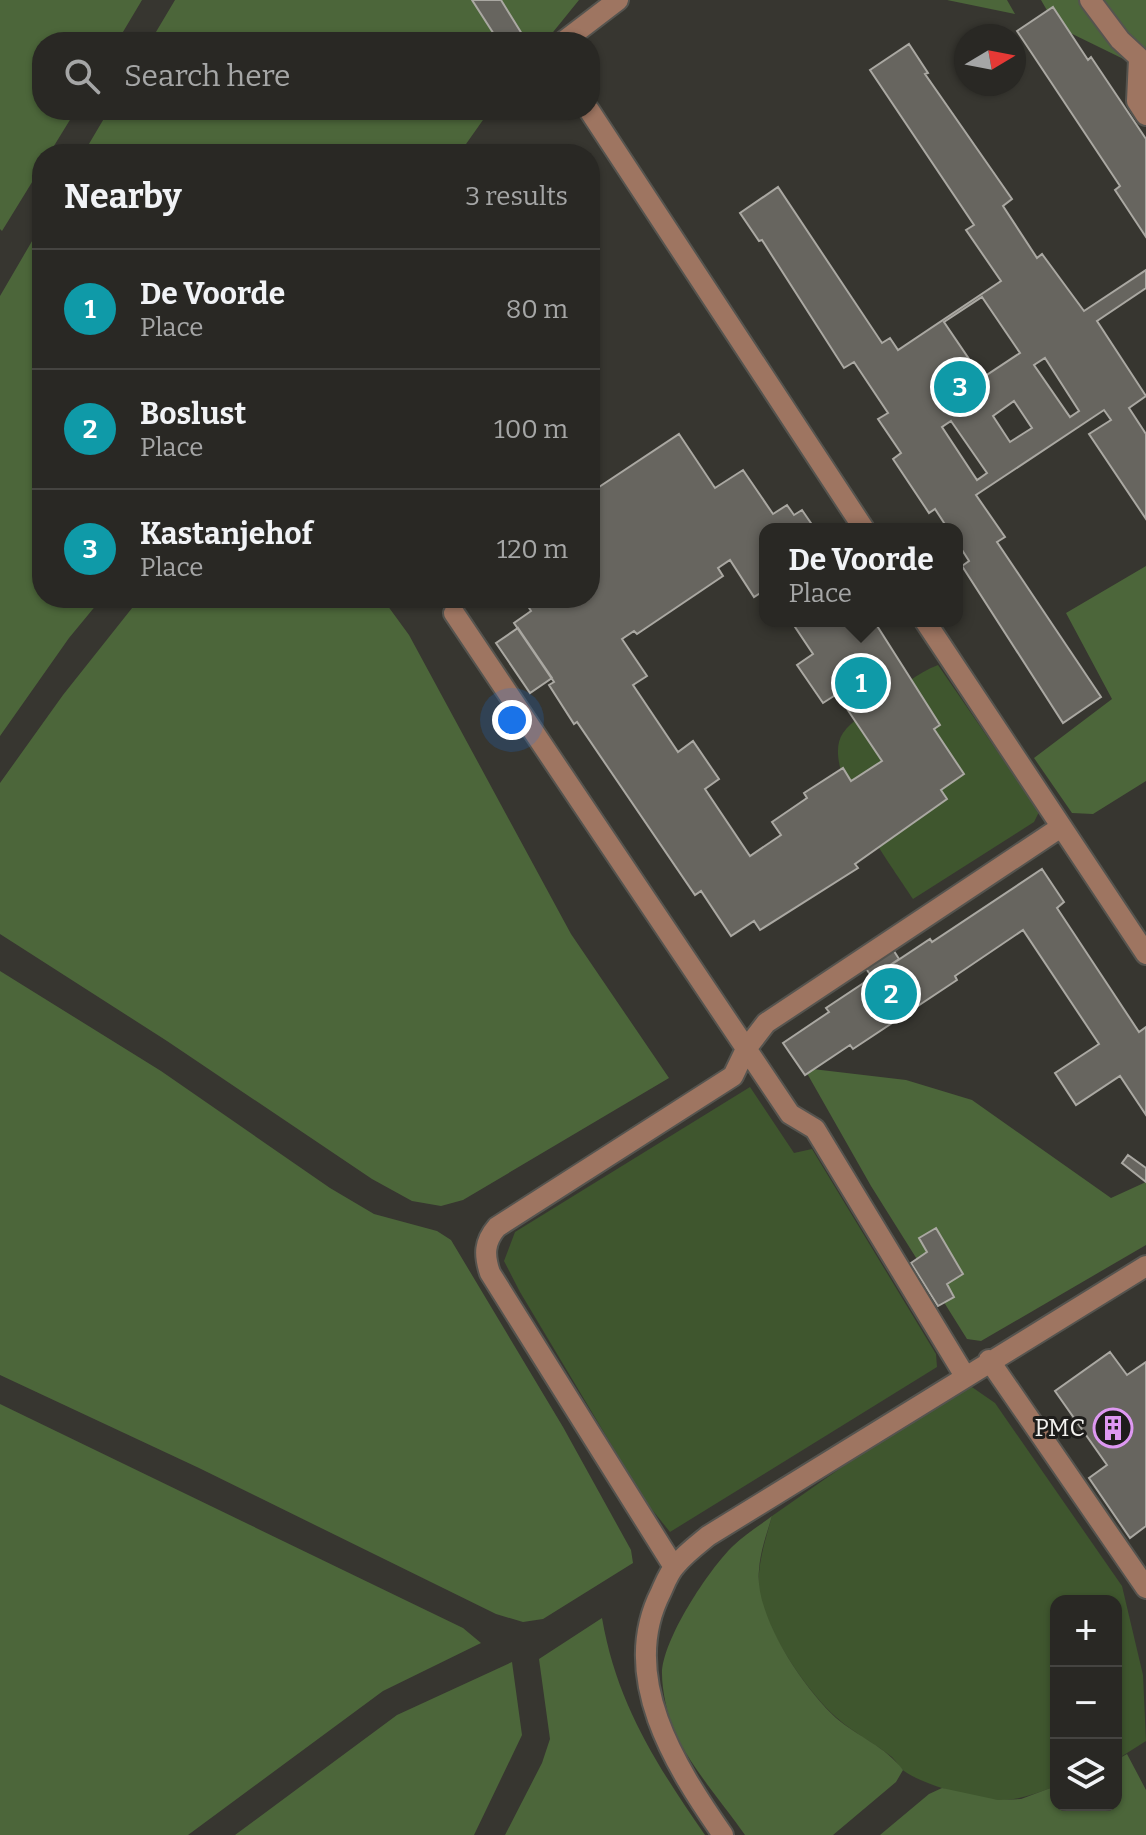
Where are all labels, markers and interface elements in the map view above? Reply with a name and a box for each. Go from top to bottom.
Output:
north arrow [954,24,1026,96]
search box [32,32,600,120]
icon: search [60,54,104,98]
text: Search here [124,58,291,94]
text: Nearby [64,176,182,217]
text: 3 results [465,181,568,212]
text: De Voorde [140,276,285,312]
text: 1 [84,294,96,325]
text: 80 m [506,294,568,325]
text: Place [140,312,204,343]
pin: 3 [934,357,986,417]
text: Boslust [140,396,246,432]
text: 2 [83,414,97,445]
text: 100 m [494,414,568,445]
text: Place [140,432,204,463]
text: Kastanjehof [140,516,313,552]
popup [759,523,963,627]
text: 3 [83,534,97,565]
text: 120 m [497,534,568,565]
text: De Voorde [788,542,934,578]
text: Place [140,552,204,583]
text: Place [788,578,852,609]
pin: 1 [835,653,887,713]
your location [492,700,532,740]
pin: 2 [865,964,917,1024]
building icon: PMC [1092,1407,1134,1449]
place label: PMC [1034,1414,1085,1442]
map controls [1050,1595,1122,1811]
button: + [1050,1595,1122,1667]
button: − [1050,1667,1122,1739]
button: layers [1050,1739,1122,1811]

